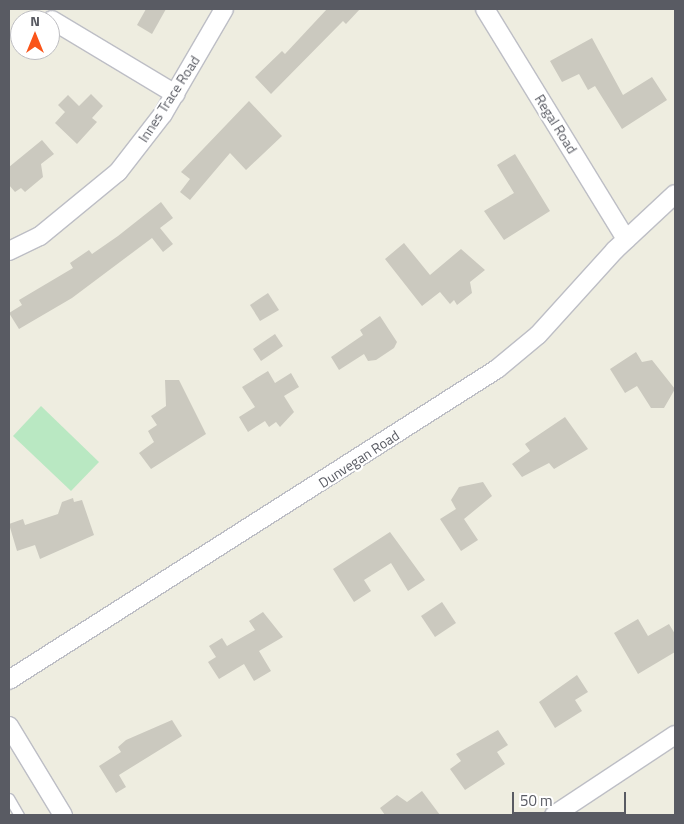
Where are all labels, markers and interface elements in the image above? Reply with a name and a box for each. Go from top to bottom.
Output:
north arrow [10,10,60,60]
text: N [30,10,40,31]
street label: Innes Trace Road [135,53,203,145]
street label: Regal Road [531,91,581,157]
street label: Dunvegan Road [316,427,402,491]
scale bar [514,782,628,814]
text: 50 m [520,789,553,812]

